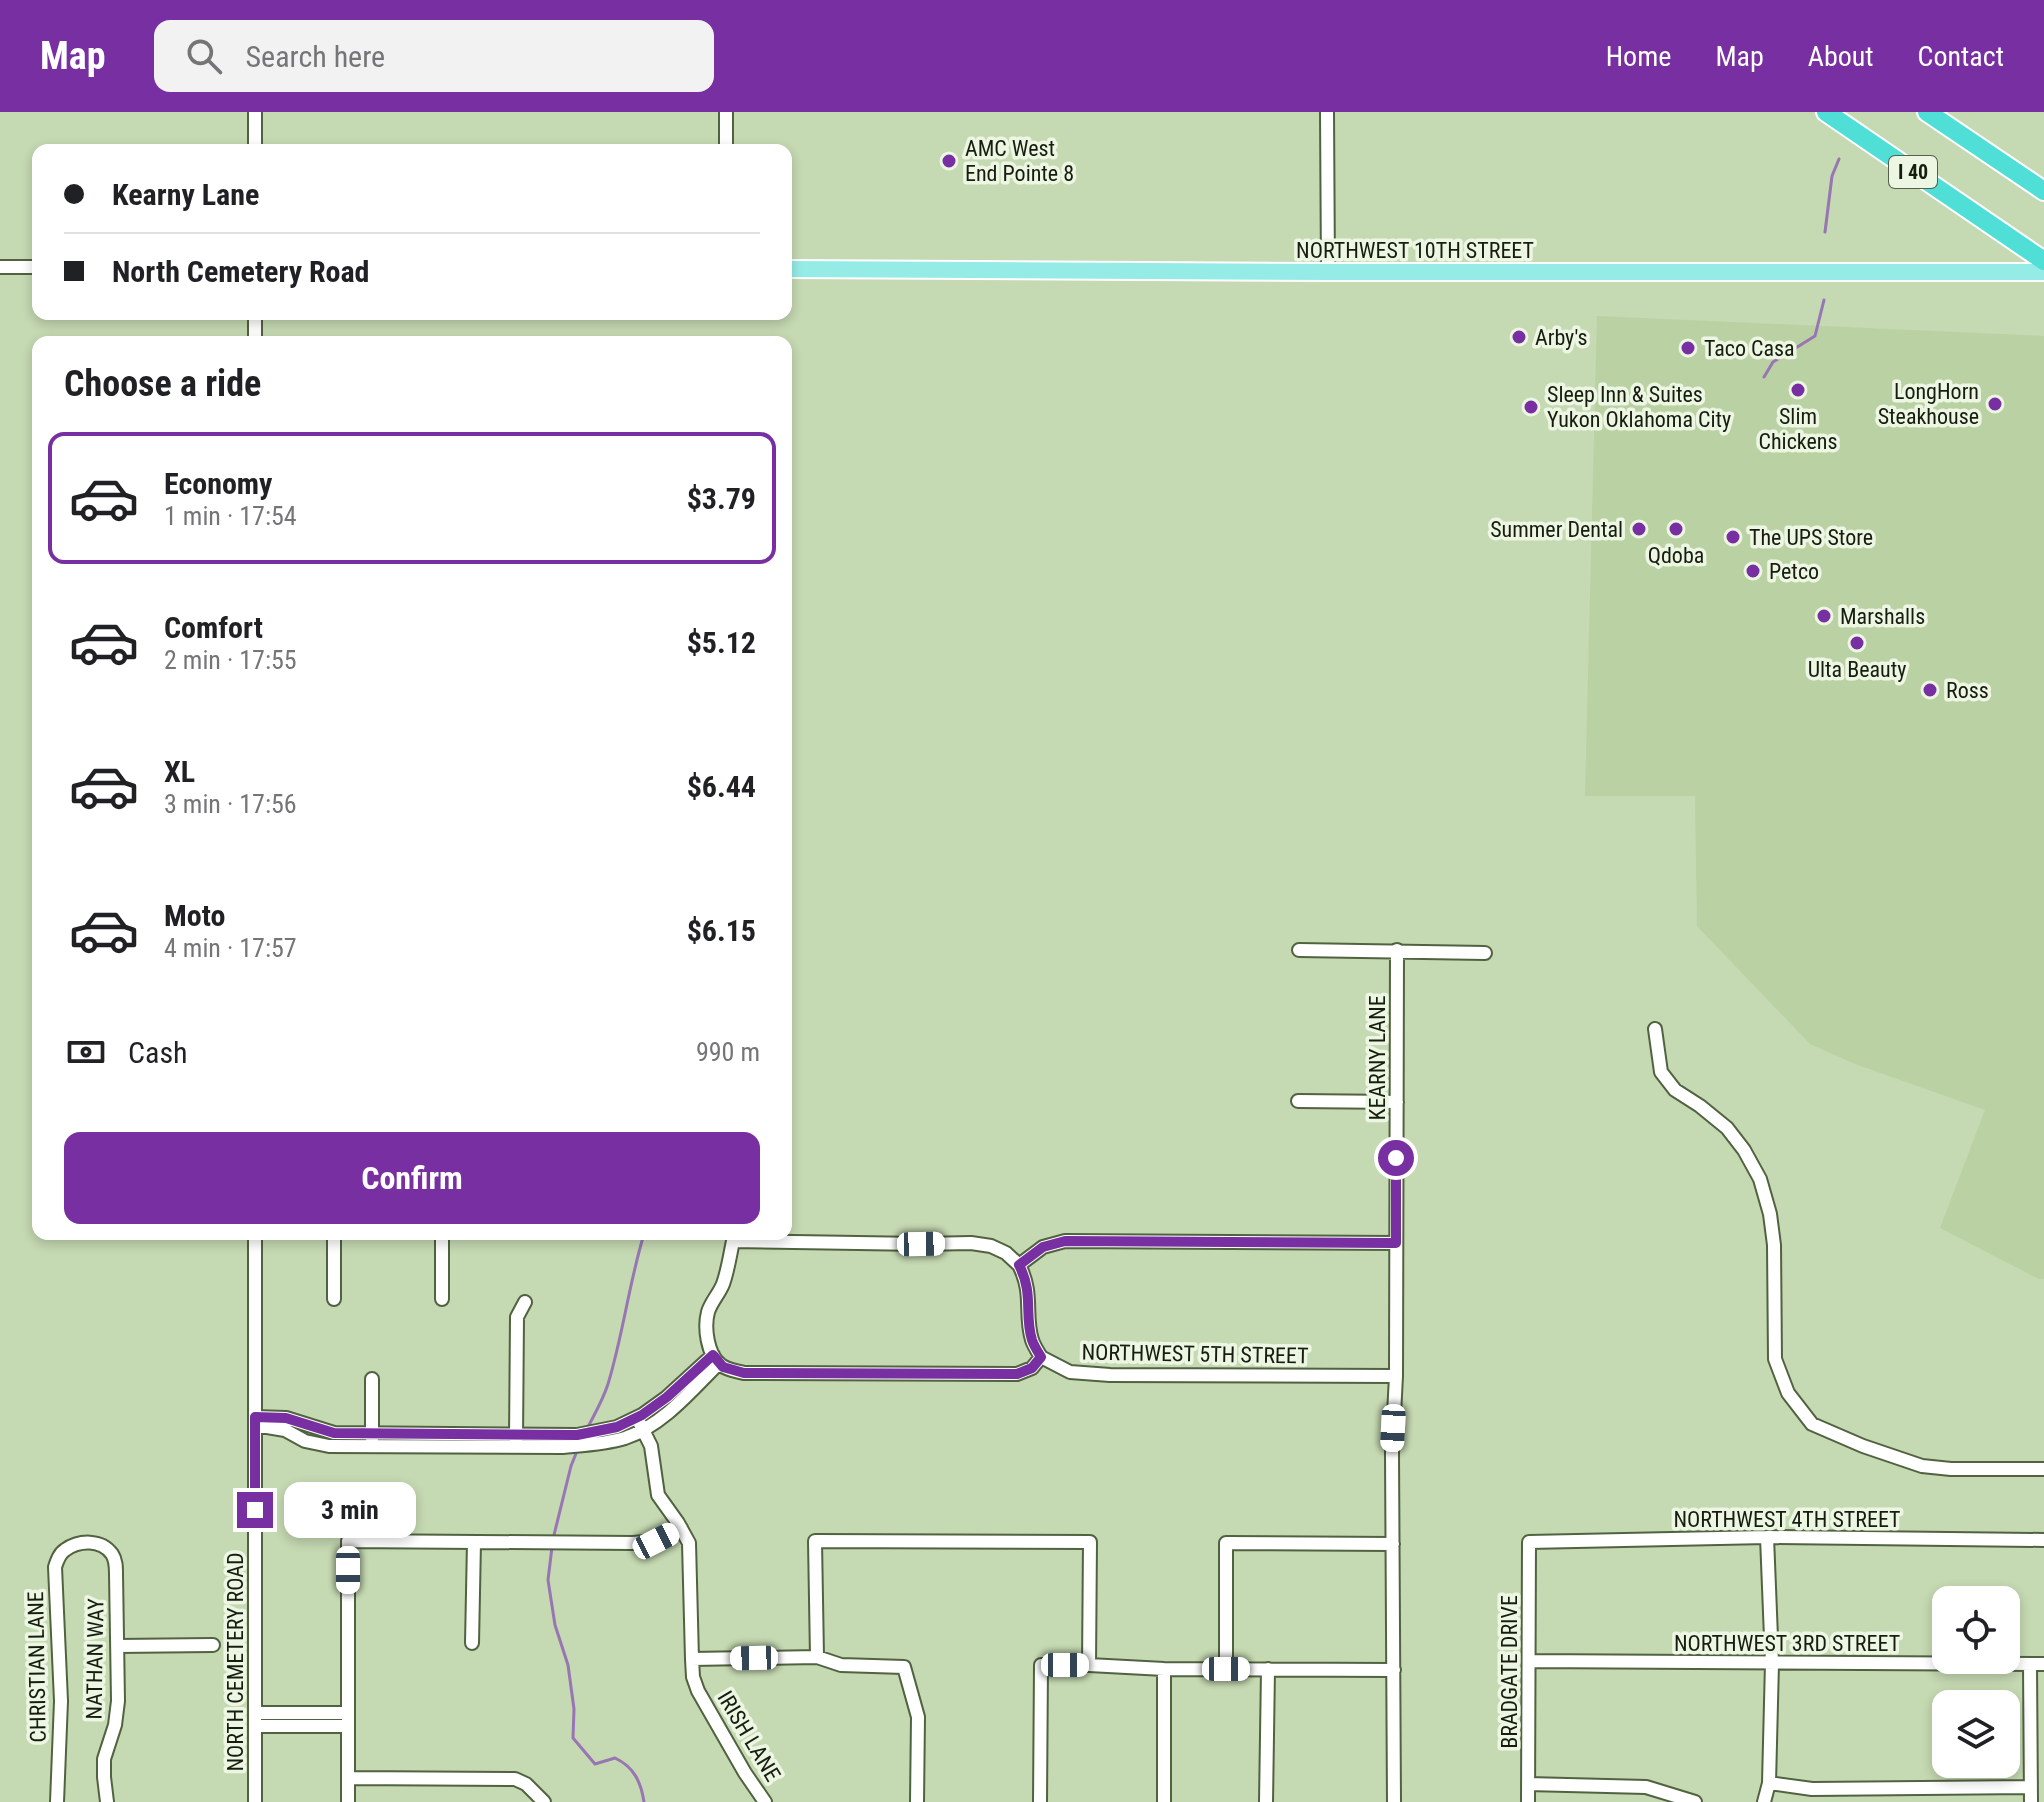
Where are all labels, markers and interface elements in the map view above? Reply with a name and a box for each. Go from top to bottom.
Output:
search box [154,20,714,92]
text: Map [40,34,106,78]
icon: search [182,34,226,78]
text: Search here [246,39,385,74]
text: Home [1606,40,1671,73]
text: Map [1715,40,1764,73]
text: About [1808,40,1874,73]
text: Contact [1918,40,2004,73]
place label: AMC West End Pointe 8 [965,136,1074,186]
marker: AMC West End Pointe 8 [940,152,958,170]
road number: I 40 [1889,156,1937,188]
text: Kearny Lane [112,177,259,212]
street label: NORTHWEST 10TH STREET [1296,238,1534,263]
text: North Cemetery Road [112,254,369,289]
place label: Arby's [1535,325,1587,350]
marker: Arby's [1510,328,1528,346]
place label: Taco Casa [1704,336,1795,361]
marker: Taco Casa [1679,339,1697,357]
text: Choose a ride [64,363,261,405]
place label: LongHorn Steakhouse [1878,379,1979,429]
marker: Slim Chickens [1789,381,1807,399]
place label: Sleep Inn & Suites Yukon Oklahoma City [1547,382,1731,432]
marker: LongHorn Steakhouse [1986,395,2004,413]
marker: Sleep Inn & Suites Yukon Oklahoma City [1522,398,1540,416]
place label: Slim Chickens [1758,404,1838,454]
icon: car [68,462,140,534]
text: Economy [164,466,272,501]
text: $3.79 [687,481,756,516]
text: 1 min · 17:54 [164,501,297,531]
place label: Summer Dental [1490,517,1623,542]
marker: Summer Dental [1630,520,1648,538]
marker: Qdoba [1667,520,1685,538]
place label: The UPS Store [1749,525,1873,550]
marker: The UPS Store [1724,528,1742,546]
place label: Qdoba [1648,543,1704,568]
place label: Petco [1769,559,1819,584]
marker: Petco [1744,562,1762,580]
place label: Marshalls [1840,604,1925,629]
icon: car [68,606,140,678]
marker: Marshalls [1815,607,1833,625]
text: Comfort [164,610,263,645]
text: $5.12 [687,625,756,660]
marker: Ulta Beauty [1848,634,1866,652]
text: 2 min · 17:55 [164,645,297,675]
place label: Ulta Beauty [1808,657,1906,682]
place label: Ross [1946,678,1989,703]
marker: Ross [1921,681,1939,699]
icon: car [68,750,140,822]
text: XL [164,754,195,789]
text: $6.44 [687,769,756,804]
text: 3 min · 17:56 [164,789,297,819]
icon: car [68,894,140,966]
text: Moto [164,898,225,933]
text: $6.15 [687,913,756,948]
text: 4 min · 17:57 [164,933,297,963]
street label: KEARNY LANE [1365,995,1390,1121]
icon: cash [64,1030,108,1074]
text: Cash [128,1035,188,1070]
text: 990 m [696,1037,760,1067]
button: Confirm [64,1132,760,1224]
route start [1378,1140,1414,1176]
car [897,1232,945,1256]
street label: NORTHWEST 5TH STREET [1081,1340,1309,1368]
car [1380,1403,1406,1453]
callout: 3 min [283,1482,415,1538]
route end [237,1492,273,1528]
text: 3 min [321,1495,379,1525]
street label: NORTHWEST 4TH STREET [1673,1507,1901,1532]
car [629,1519,683,1563]
car [336,1546,360,1594]
street label: NORTH CEMETERY ROAD [223,1552,248,1772]
map controls [1932,1586,2020,1778]
button: locate [1932,1586,2020,1674]
street label: CHRISTIAN LANE [23,1591,51,1743]
street label: BRADGATE DRIVE [1497,1595,1522,1749]
street label: NATHAN WAY [81,1598,109,1720]
street label: NORTHWEST 3RD STREET [1674,1631,1900,1656]
car [730,1646,778,1670]
car [1041,1653,1089,1677]
car [1202,1657,1250,1681]
street label: IRISH LANE [712,1686,786,1786]
button: layers [1932,1690,2020,1778]

